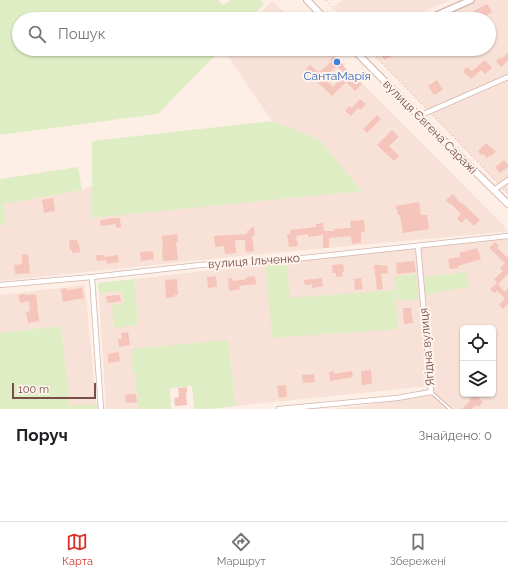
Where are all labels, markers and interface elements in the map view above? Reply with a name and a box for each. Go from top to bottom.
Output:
search box [12,12,496,56]
icon: search [26,23,48,45]
text: Пошук [58,25,106,43]
marker: СантаМарія [332,57,342,67]
place label: СантаМарія [303,69,371,83]
street label: вулиця Євгена Саражі [380,77,480,177]
street label: вулиця Ільченко [208,251,300,271]
street label: Ягідна вулиця [417,307,437,387]
map controls [460,325,496,397]
button: locate [460,325,496,361]
button: layers [460,361,496,397]
scale bar [12,381,96,400]
text: 100 m [18,383,49,396]
text: Поруч [16,425,68,445]
text: Знайдено: 0 [418,428,492,443]
tab: Карта [62,531,93,568]
tab: Маршрут [217,531,266,568]
tab: Збережені [390,531,446,568]

